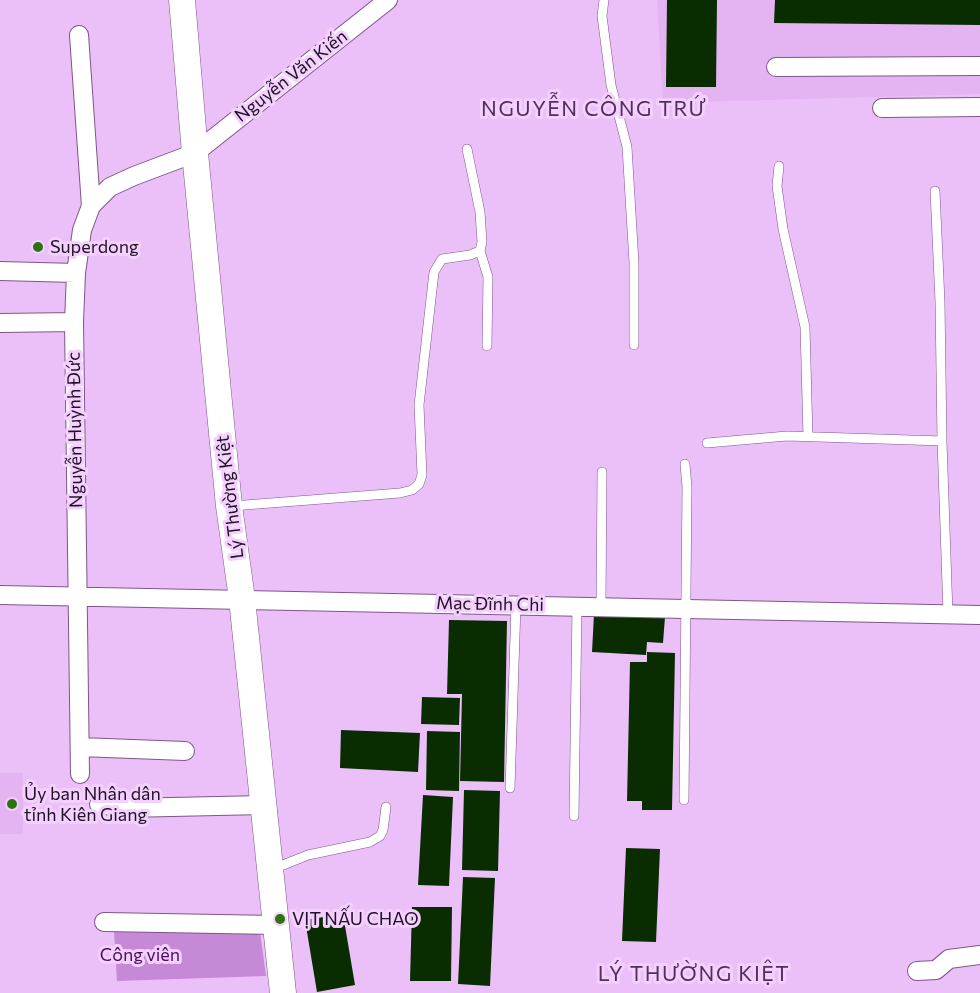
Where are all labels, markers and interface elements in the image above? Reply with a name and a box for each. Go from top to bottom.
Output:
street label: Nguyễn Văn Kiến [231,25,351,127]
district label: NGUYỄN CÔNG TRỨ [481,96,707,122]
place label: Superdong [50,236,139,258]
marker: Superdong [31,240,45,254]
street label: Nguyễn Huỳnh Đức [63,352,87,508]
street label: Lý Thường Kiệt [212,434,248,560]
street label: Mạc Đĩnh Chi [436,592,544,616]
place label: Ủy ban Nhân dân tỉnh Kiên Giang [24,783,161,826]
marker: Ủy ban Nhân dân tỉnh Kiên Giang [5,797,19,811]
place label: VỊT NẤU CHAO [292,908,419,930]
marker: VỊT NẤU CHAO [273,912,287,926]
park label: Công viên [100,944,180,966]
district label: LÝ THƯỜNG KIỆT [598,961,790,987]

